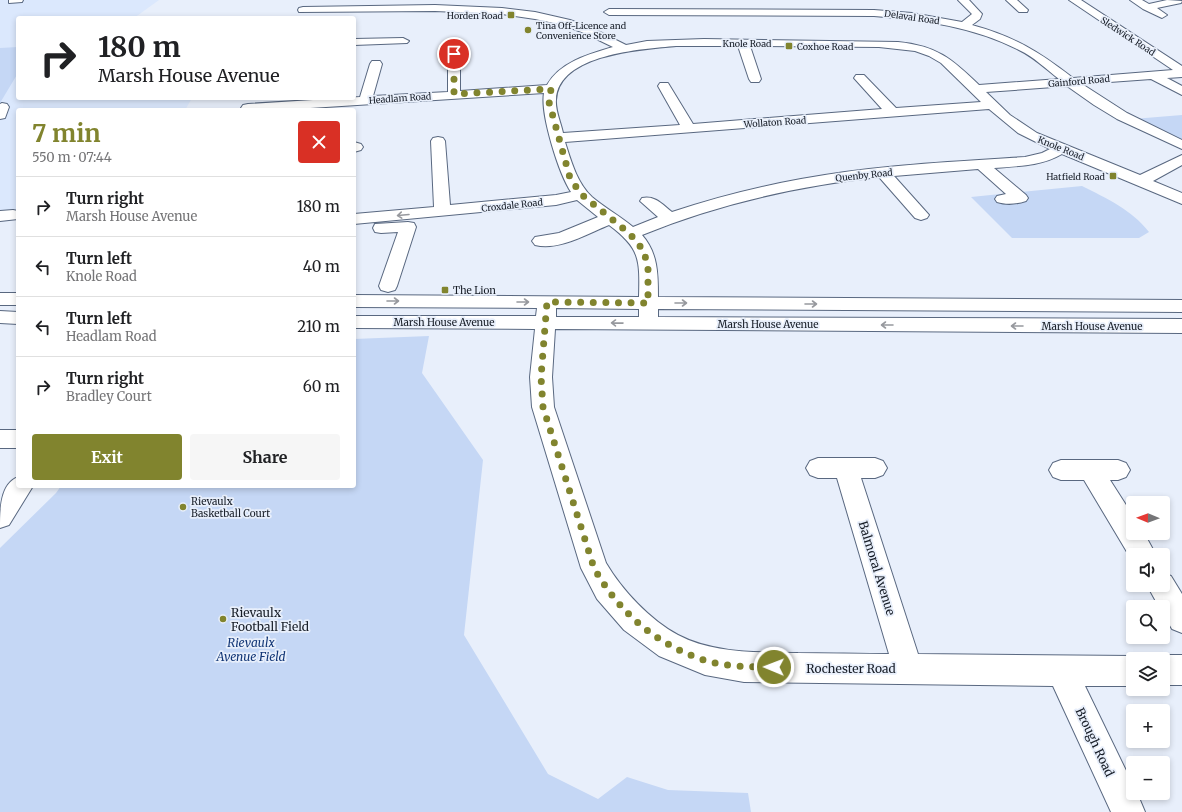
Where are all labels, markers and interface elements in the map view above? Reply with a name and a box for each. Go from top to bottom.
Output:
street label: Delaval Road [884,8,941,26]
place label: Horden Road [447,10,504,21]
marker: Horden Road [506,10,516,20]
street label: Sledwick Road [1099,14,1158,58]
place label: Tina Off-Licence and Convenience Store [536,20,627,41]
marker: Tina Off-Licence and Convenience Store [523,25,533,35]
text: 180 m [98,29,181,65]
icon: right [32,32,84,84]
pin [437,37,471,71]
street label: Knole Road [722,38,772,49]
marker: Coxhoe Road [784,41,794,51]
place label: Coxhoe Road [797,41,854,52]
icon: arrive [443,43,465,65]
text: Marsh House Avenue [98,64,280,87]
street label: Gainford Road [1048,73,1111,89]
street label: Headlam Road [368,90,432,106]
street label: Wollaton Road [742,114,807,130]
text: 7 min [32,118,101,149]
button: close [298,121,340,163]
street label: Knole Road [1036,134,1086,163]
text: 550 m · 07:44 [32,149,112,166]
street label: Quenby Road [835,166,894,183]
place label: Hatfield Road [1046,171,1106,182]
marker: Hatfield Road [1108,171,1118,181]
text: Turn right [66,189,144,208]
icon: right [32,196,54,218]
street label: Croxdale Road [481,196,544,214]
text: 180 m [297,197,340,216]
text: Marsh House Avenue [66,208,197,225]
one-way arrow [397,211,410,219]
text: Turn left [66,249,132,268]
icon: left [32,256,54,278]
text: 40 m [303,257,340,276]
text: Knole Road [66,268,137,285]
place label: The Lion [453,284,496,297]
marker: The Lion [440,285,450,295]
one-way arrow [386,297,399,305]
one-way arrow [516,298,529,306]
one-way arrow [674,299,687,307]
one-way arrow [804,300,817,308]
text: Turn left [66,309,132,328]
icon: left [32,316,54,338]
street label: Marsh House Avenue [394,316,494,329]
text: 210 m [297,317,340,336]
street label: Marsh House Avenue [718,318,818,331]
one-way arrow [611,319,624,327]
street label: Marsh House Avenue [1042,320,1142,333]
one-way arrow [881,321,894,329]
one-way arrow [1011,322,1024,329]
text: Headlam Road [66,328,157,345]
text: Turn right [66,369,144,388]
icon: right [32,376,54,398]
text: 60 m [303,377,340,396]
text: Bradley Court [66,388,152,405]
button: Exit [32,434,182,480]
button: Share [190,434,340,480]
place label: Rievaulx Basketball Court [191,495,270,520]
north arrow [1126,496,1170,540]
map controls [1126,496,1170,800]
marker: Rievaulx Basketball Court [178,502,188,512]
street label: Balmoral Avenue [856,519,898,617]
button: sound [1126,548,1170,592]
button: search [1126,600,1170,644]
place label: Rievaulx Football Field [231,605,309,634]
marker: Rievaulx Football Field [218,614,228,624]
park label: Rievaulx Avenue Field [216,635,286,664]
position arrow [753,646,795,688]
button: layers [1126,652,1170,696]
street label: Rochester Road [806,661,896,676]
button: + [1126,704,1170,748]
street label: Brough Road [1072,705,1118,779]
button: − [1126,756,1170,800]

